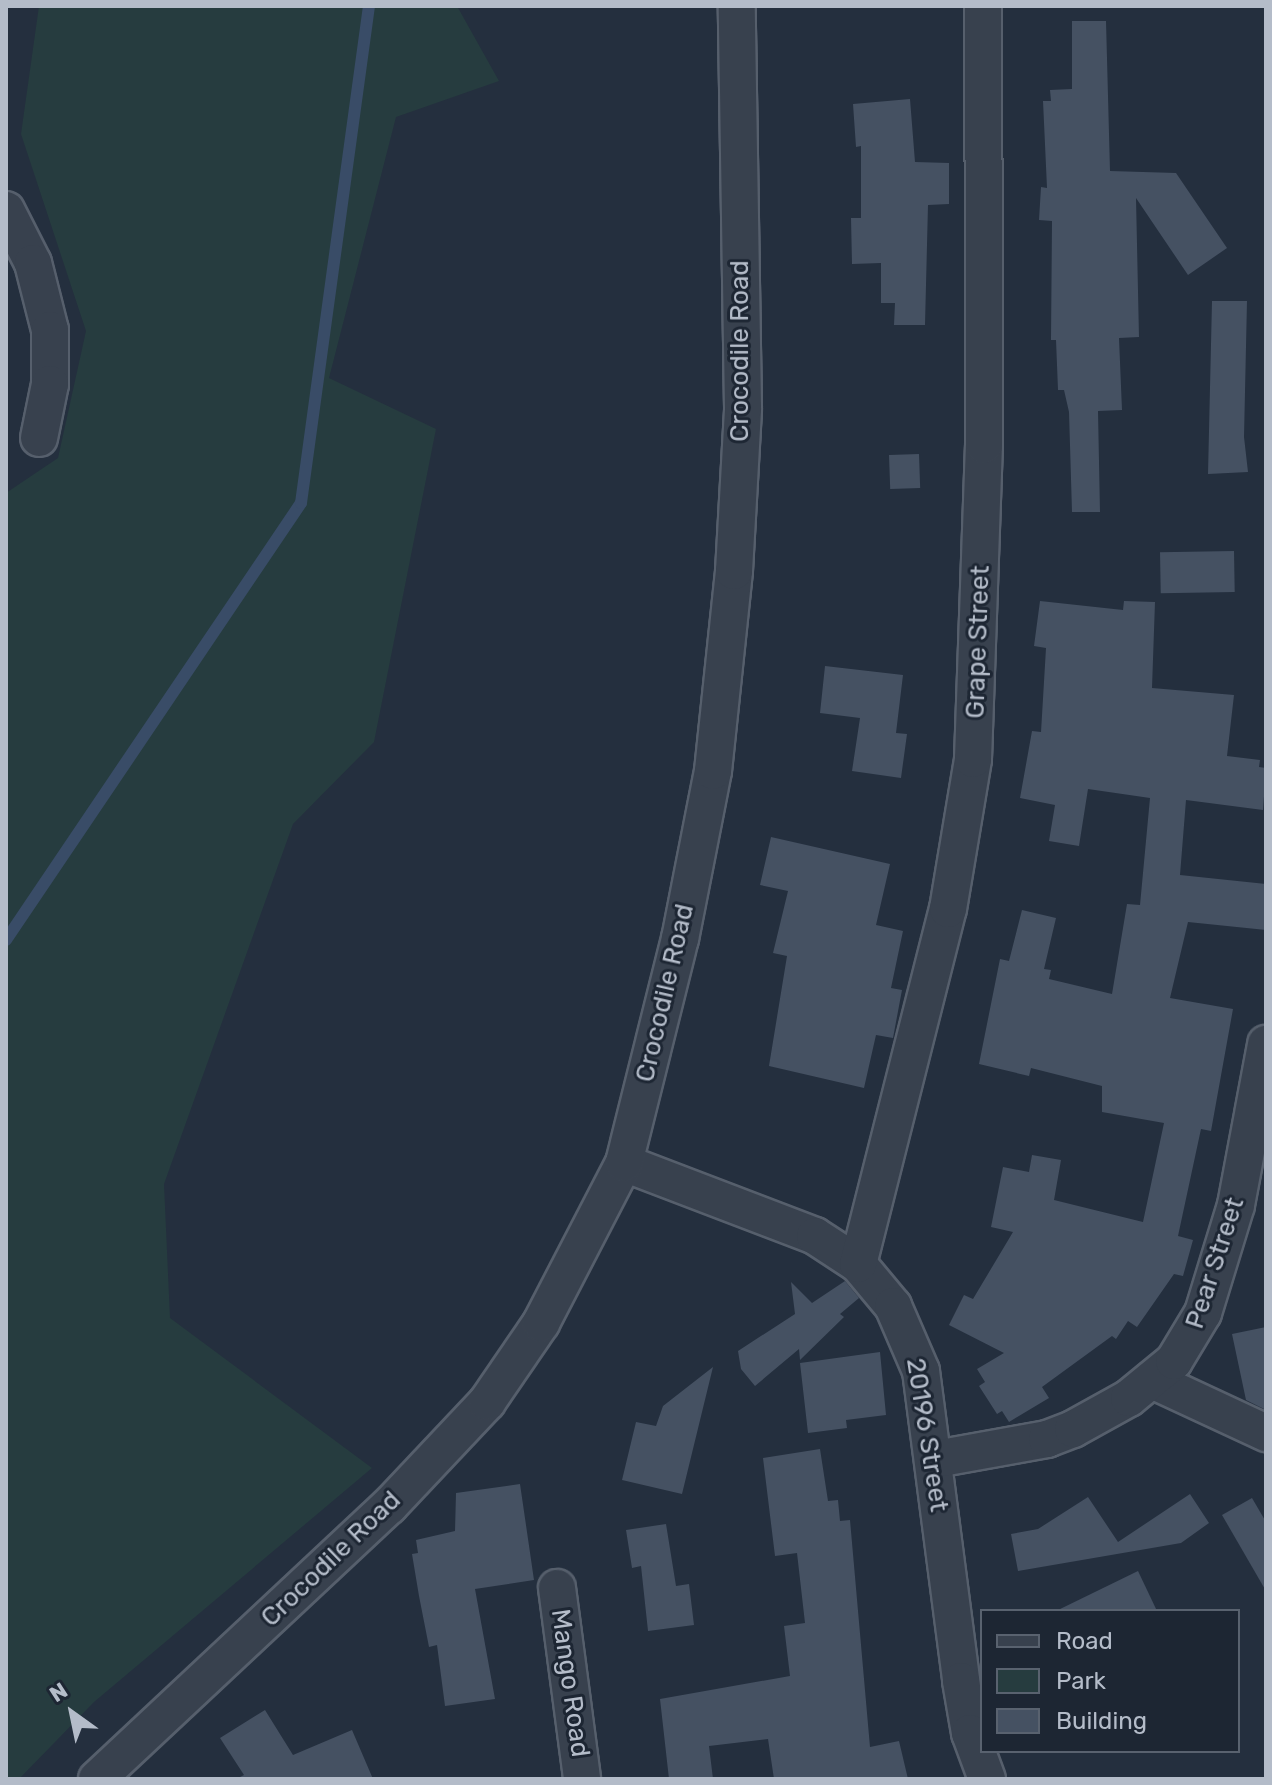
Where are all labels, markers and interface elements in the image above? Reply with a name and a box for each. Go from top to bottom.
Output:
street label: Crocodile Road [724,260,756,442]
street label: Grape Street [960,565,996,719]
street label: Crocodile Road [629,901,701,1085]
street label: Pear Street [1179,1193,1251,1333]
street label: 20196 Street [899,1356,955,1514]
street label: Crocodile Road [255,1485,407,1633]
street label: Mango Road [544,1607,596,1759]
legend [980,1609,1240,1753]
text: Road [1056,1627,1113,1655]
text: Park [1056,1667,1106,1695]
north arrow [32,1673,112,1753]
text: N [45,1677,73,1708]
text: Building [1056,1707,1147,1735]

